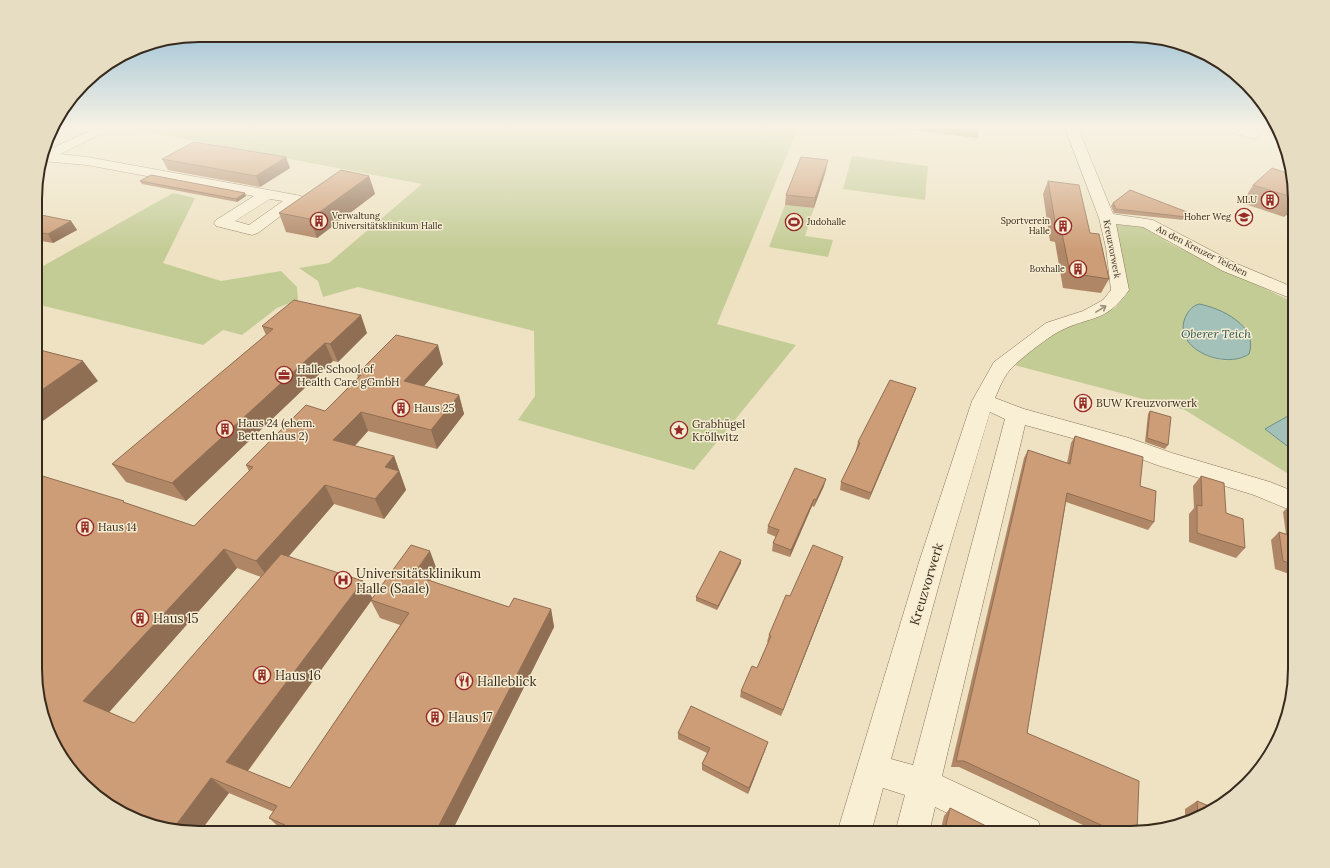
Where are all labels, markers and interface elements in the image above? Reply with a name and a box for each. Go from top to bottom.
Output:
building icon: MLU [1260,190,1280,210]
place label: MLU [1237,194,1257,205]
school or university icon: Hoher Weg [1234,207,1254,227]
place label: Verwaltung Universitätsklinikum Halle [331,210,442,231]
building icon: Verwaltung Universitätsklinikum Halle [309,211,329,231]
place label: Hoher Weg [1184,211,1232,222]
sports icon: Judohalle [784,212,804,232]
place label: Sportverein Halle [1001,215,1051,236]
place label: Judohalle [806,216,846,227]
building icon: Sportverein Halle [1053,216,1073,236]
street label: Kreuzvorwerk [1101,219,1124,279]
street label: An den Kreuzer Teichen [1154,222,1250,279]
building icon: Boxhalle [1068,259,1088,279]
place label: Boxhalle [1030,263,1065,274]
one-way arrow [1095,304,1107,312]
water label: Oberer Teich [1181,326,1251,341]
place label: Halle School of Health Care gGmbH [297,362,400,389]
office icon: Halle School of Health Care gGmbH [274,365,294,385]
building icon: BUW Kreuzvorwerk [1073,393,1093,413]
place label: BUW Kreuzvorwerk [1096,396,1197,410]
building icon: Haus 25 [391,398,411,418]
place label: Haus 25 [414,401,455,415]
place label: Haus 24 (ehem. Bettenhaus 2) [238,416,315,444]
place label: Grabhügel Kröllwitz [692,417,745,444]
building icon: Haus 24 (ehem. Bettenhaus 2) [215,419,235,439]
place icon: Grabhügel Kröllwitz [669,420,689,440]
building icon: Haus 14 [75,517,95,537]
place label: Haus 14 [98,520,137,534]
street label: Kreuzvorwerk [906,541,947,628]
place label: Universitätsklinikum Halle (Saale) [356,565,482,597]
hospital icon: Universitätsklinikum Halle (Saale) [333,570,353,590]
building icon: Haus 15 [130,608,150,628]
place label: Haus 15 [153,610,199,627]
building icon: Haus 16 [252,665,272,685]
place label: Haus 16 [275,667,321,684]
restaurant icon: Halleblick [454,671,474,691]
place label: Halleblick [477,673,537,690]
building icon: Haus 17 [425,707,445,727]
place label: Haus 17 [448,709,493,726]

